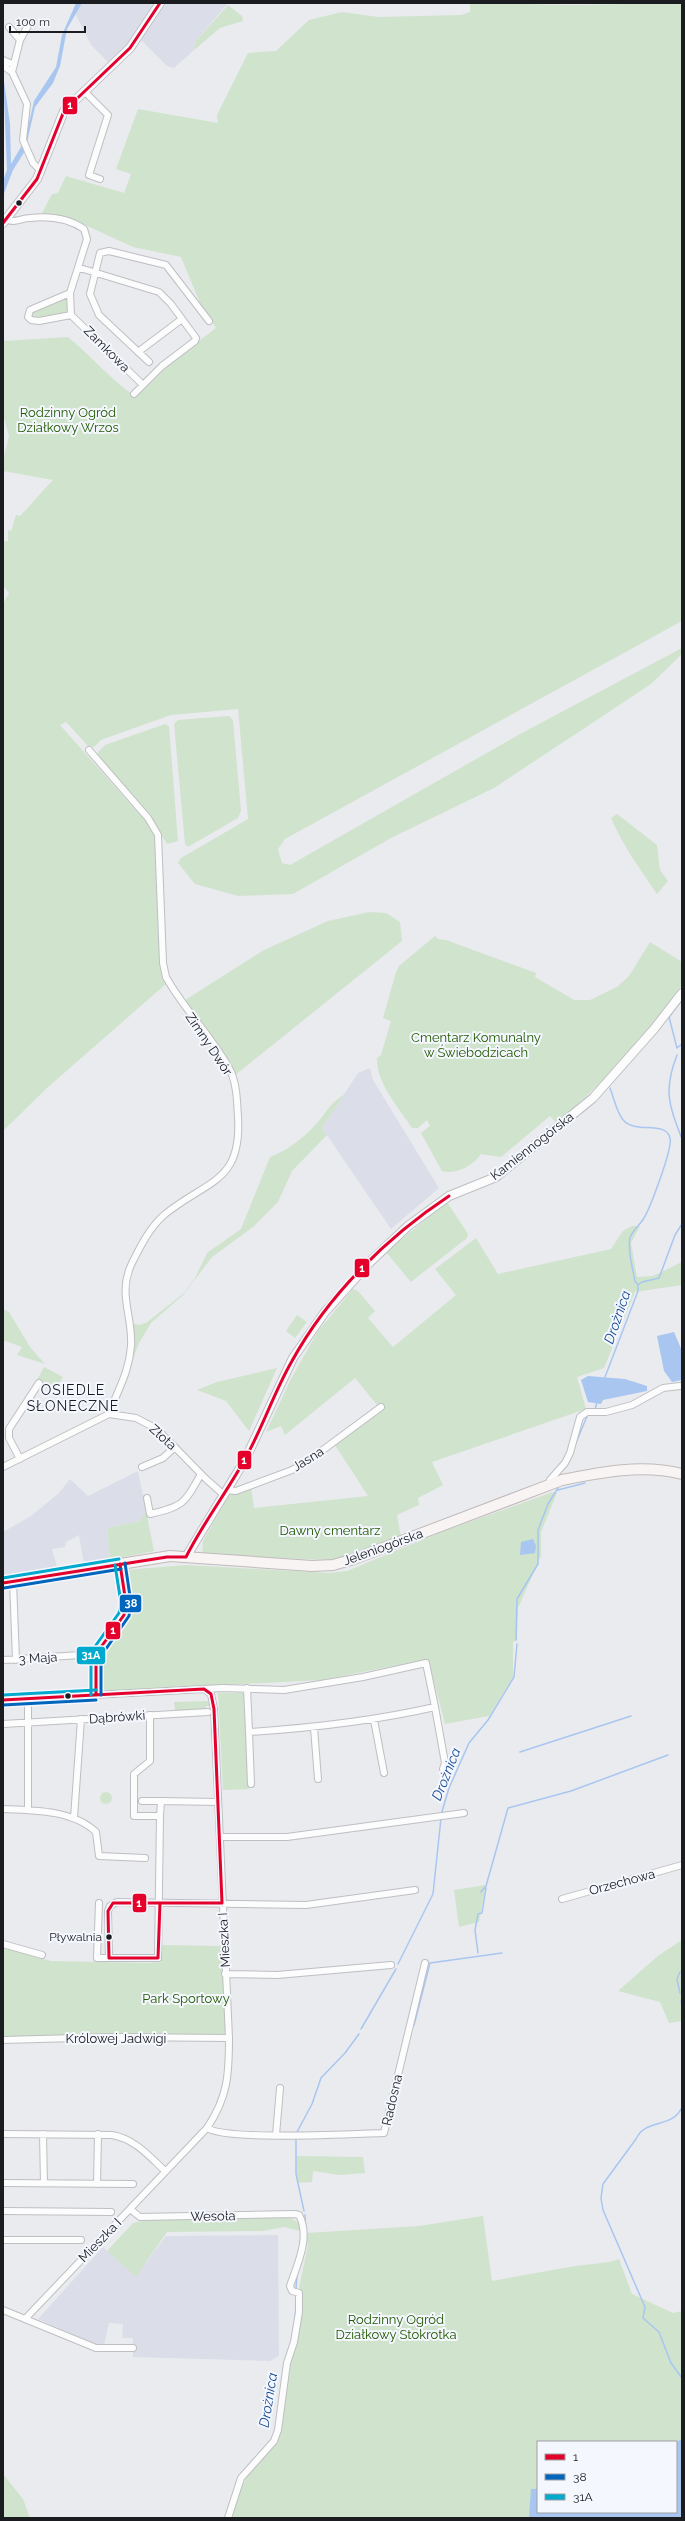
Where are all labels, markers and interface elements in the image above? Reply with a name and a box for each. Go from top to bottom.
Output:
scale bar [10,8,85,34]
text: 100 m [16,15,50,29]
line badge: 1 [62,96,78,115]
text: 1 [67,99,73,112]
unlabelled marker [14,198,24,208]
street label: Zamkowa [81,323,133,375]
park label: Rodzinny Ogród Działkowy Wrzos [17,405,119,435]
street label: Zimny Dwór [183,1010,236,1079]
park label: Cmentarz Komunalny w Świebodzicach [411,1030,541,1060]
street label: Kamiennogórska [487,1109,577,1183]
line badge: 1 [354,1258,370,1278]
text: 1 [359,1262,365,1275]
water label: Drożnica [600,1288,634,1346]
district label: OSIEDLE SŁONECZNE [27,1382,119,1414]
street label: Złota [146,1421,180,1453]
street label: Jasna [290,1444,326,1474]
line badge: 1 [237,1450,252,1470]
text: 1 [241,1454,247,1467]
park label: Dawny cmentarz [280,1523,380,1538]
street label: Jeleniogórska [341,1526,425,1568]
line badge: 38 [119,1594,142,1613]
text: 38 [125,1597,138,1610]
line badge: 1 [105,1621,121,1640]
text: 1 [110,1624,116,1637]
line badge: 31A [76,1646,106,1665]
street label: 3 Maja [18,1649,58,1667]
text: 31A [81,1649,101,1662]
unlabelled marker [63,1691,73,1701]
street label: Dąbrówki [88,1708,146,1726]
water label: Drożnica [428,1745,464,1803]
street label: Orzechowa [587,1866,657,1898]
line badge: 1 [132,1893,147,1913]
text: 1 [136,1897,142,1910]
street label: Mieszka I [215,1912,233,1968]
place label: Pływalnia [49,1930,102,1944]
marker: Pływalnia [104,1932,114,1942]
park label: Park Sportowy [142,1991,230,2006]
street label: Królowej Jadwigi [66,2031,166,2046]
street label: Radosna [379,2073,405,2127]
street label: Wesoła [190,2208,236,2224]
street label: Mieszka I [75,2215,125,2265]
park label: Rodzinny Ogród Działkowy Stokrotka [336,2312,456,2342]
water label: Drożnica [256,2371,280,2429]
legend [537,2441,677,2513]
text: 1 [573,2450,578,2464]
text: 38 [573,2470,587,2484]
text: 31A [573,2490,593,2504]

